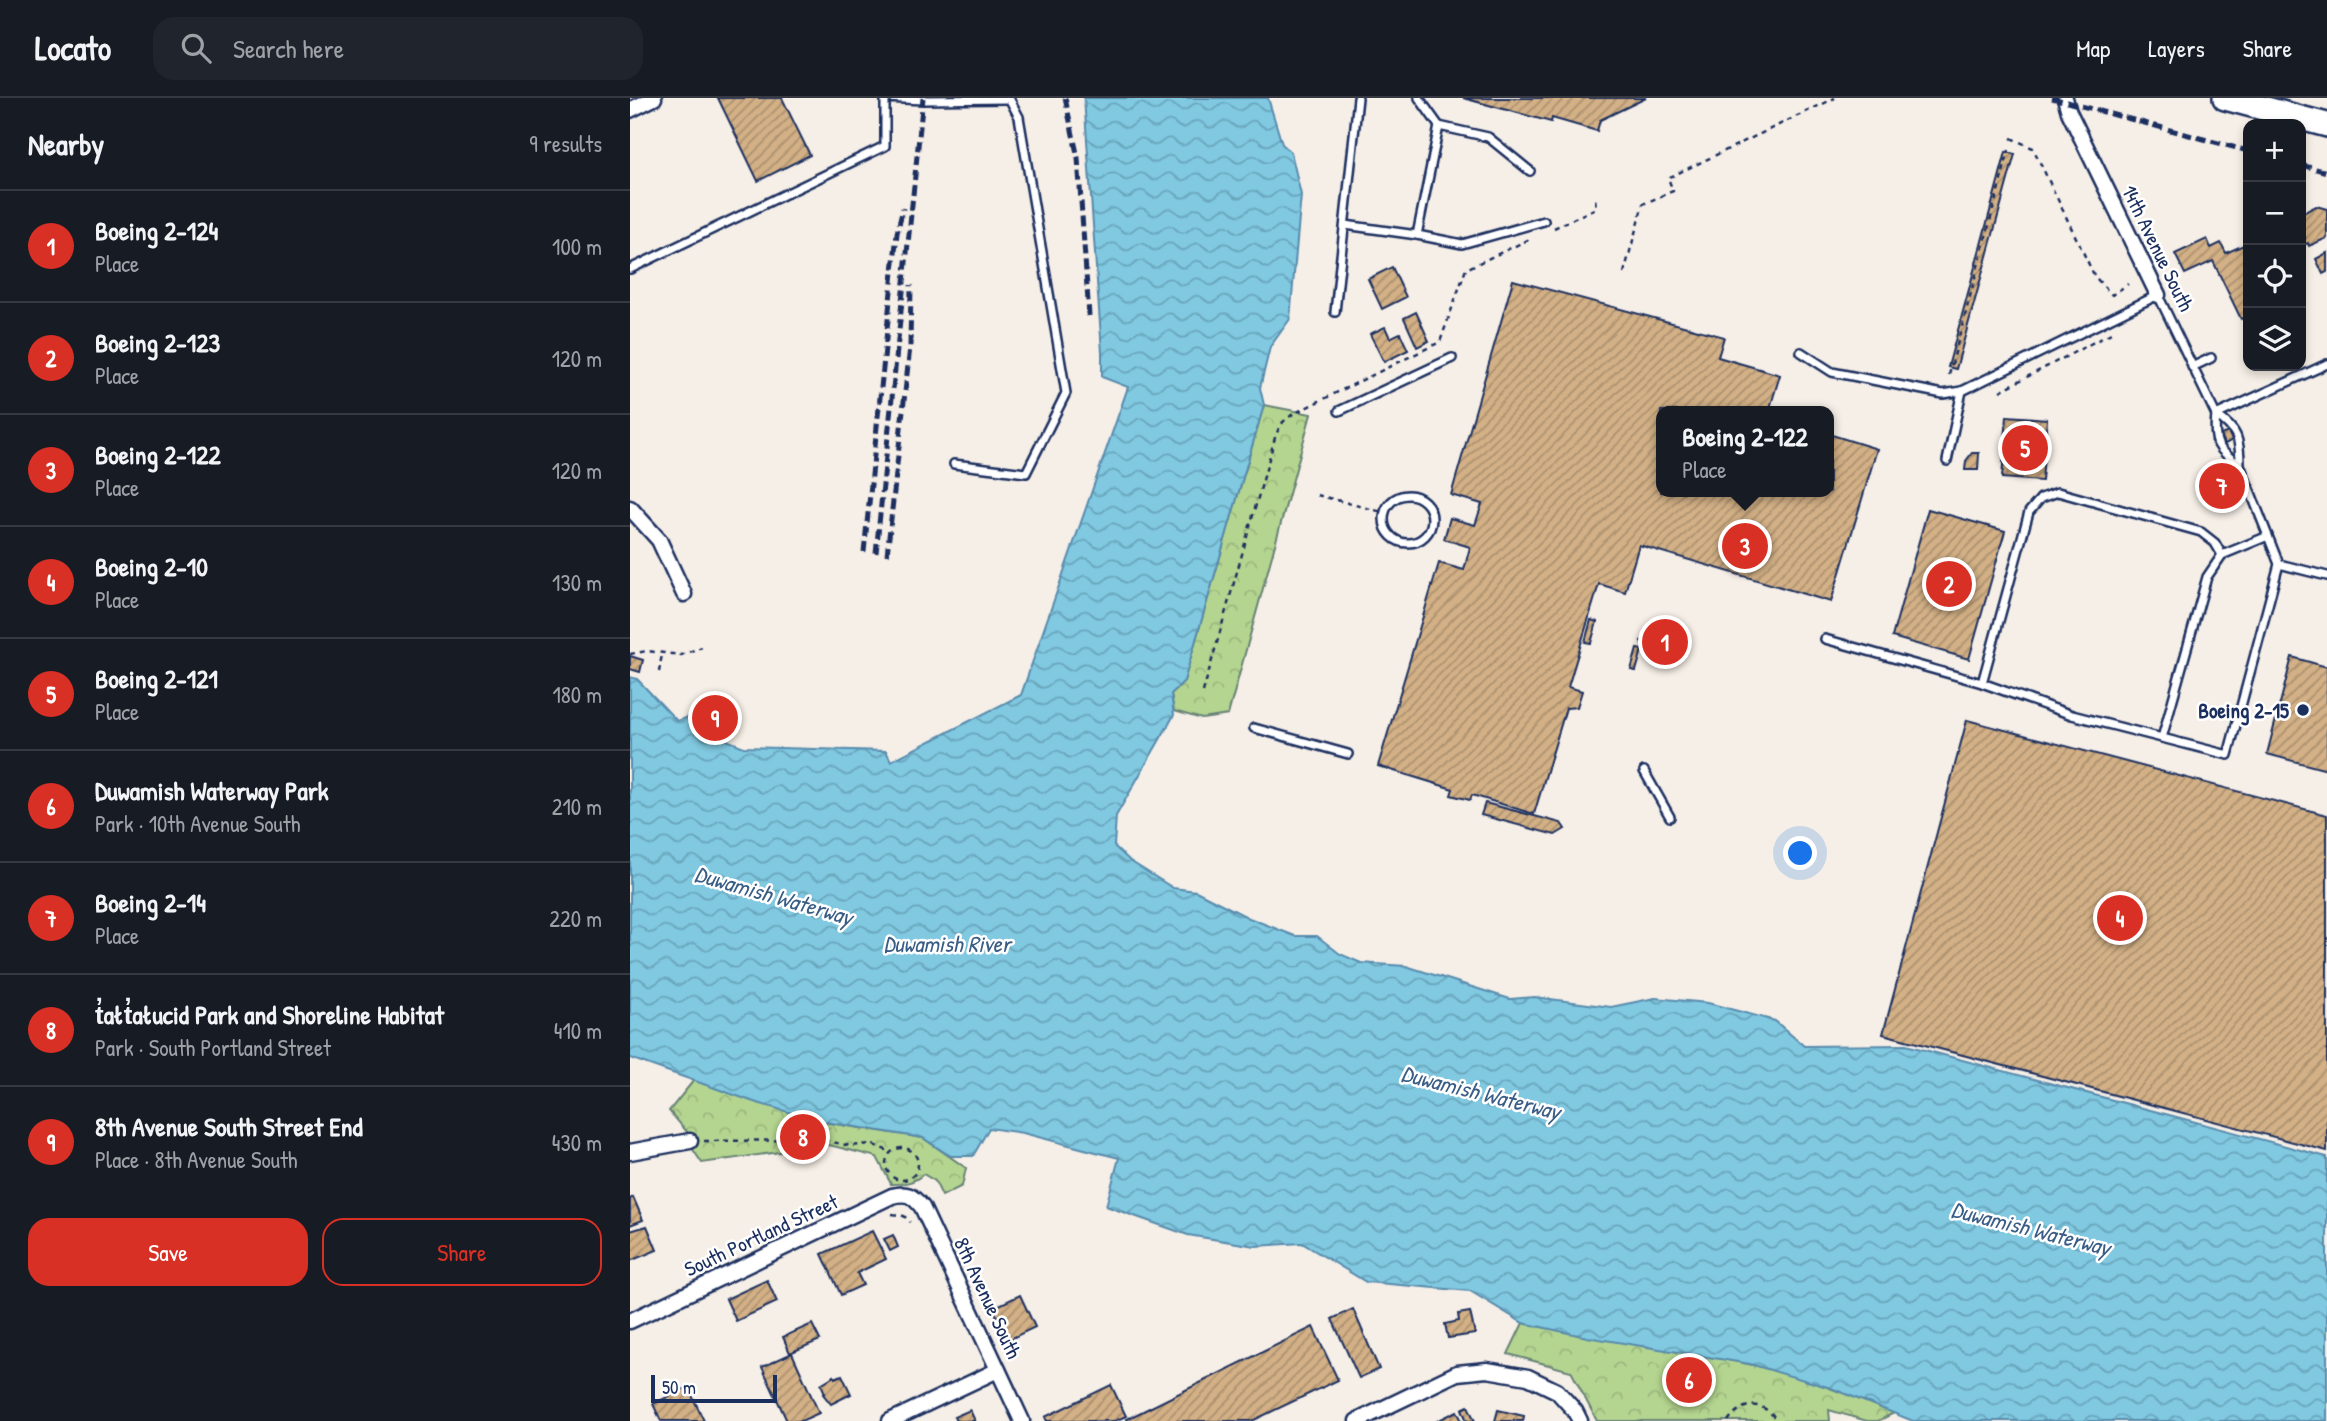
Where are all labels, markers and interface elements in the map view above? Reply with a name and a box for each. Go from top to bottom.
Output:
search box [153,17,643,80]
text: Locato [35,26,111,70]
icon: search [177,29,215,67]
text: Search here [233,31,344,66]
text: Map [2076,32,2110,64]
text: Layers [2148,32,2205,64]
text: Share [2243,32,2292,64]
map controls [2243,119,2306,371]
button: + [2243,119,2306,182]
text: Nearby [28,124,104,164]
text: 9 results [529,128,602,159]
street label: 14th Avenue South [2115,180,2201,316]
button: − [2243,182,2306,245]
text: Boeing 2-124 [95,213,218,248]
text: 1 [47,231,55,262]
text: 100 m [552,231,602,262]
button: locate [2243,245,2306,308]
text: Place [95,248,139,279]
button: layers [2243,308,2306,371]
text: Boeing 2-123 [95,325,220,360]
text: 2 [46,343,56,374]
text: 120 m [552,343,602,374]
text: Place [95,360,139,391]
popup [1656,406,1834,497]
text: Boeing 2-122 [1682,419,1808,454]
pin: 5 [2002,422,2048,474]
text: Boeing 2-122 [95,437,221,472]
text: Place [1682,454,1726,485]
text: 3 [46,455,56,486]
text: 120 m [552,455,602,486]
pin: 7 [2199,460,2245,512]
text: Place [95,472,139,503]
pin: 3 [1722,520,1768,572]
text: Boeing 2-10 [95,549,208,584]
pin: 2 [1926,558,1972,610]
text: 4 [47,567,55,598]
text: 130 m [552,567,602,598]
text: Place [95,584,139,615]
pin: 1 [1642,616,1688,668]
text: Boeing 2-121 [95,661,218,696]
text: 5 [46,679,56,710]
text: 180 m [552,679,602,710]
pin: 9 [692,692,738,744]
text: Place [95,696,139,727]
place label: Boeing 2-15 [2198,696,2289,726]
marker: Boeing 2-15 [2295,702,2311,718]
text: Duwamish Waterway Park [95,773,329,808]
text: 6 [46,791,56,822]
text: 210 m [552,791,602,822]
text: Park · 10th Avenue South [95,808,300,839]
your location [1783,836,1817,870]
water label: Duwamish Waterway [691,858,859,934]
text: Boeing 2-14 [95,885,206,920]
pin: 4 [2097,892,2143,944]
text: 7 [45,903,57,934]
text: 220 m [549,903,602,934]
text: Place [95,920,139,951]
water label: Duwamish River [883,928,1014,959]
text: t̓ałt̓ałucid Park and Shoreline Habitat [95,997,444,1032]
text: 8 [46,1015,56,1046]
text: 410 m [554,1015,602,1046]
text: Park · South Portland Street [95,1032,331,1063]
water label: Duwamish Waterway [1398,1057,1566,1128]
text: 8th Avenue South Street End [95,1109,363,1144]
pin: 8 [780,1111,826,1163]
text: 9 [47,1127,55,1158]
text: 430 m [552,1127,602,1158]
text: Place · 8th Avenue South [95,1144,298,1175]
street label: South Portland Street [679,1186,843,1283]
water label: Duwamish Waterway [1948,1193,2116,1264]
button: Save [28,1218,308,1286]
button: Share [322,1218,602,1286]
street label: 8th Avenue South [947,1233,1029,1363]
pin: 6 [1666,1354,1712,1406]
scale bar [651,1372,777,1404]
text: 50 m [662,1374,696,1400]

